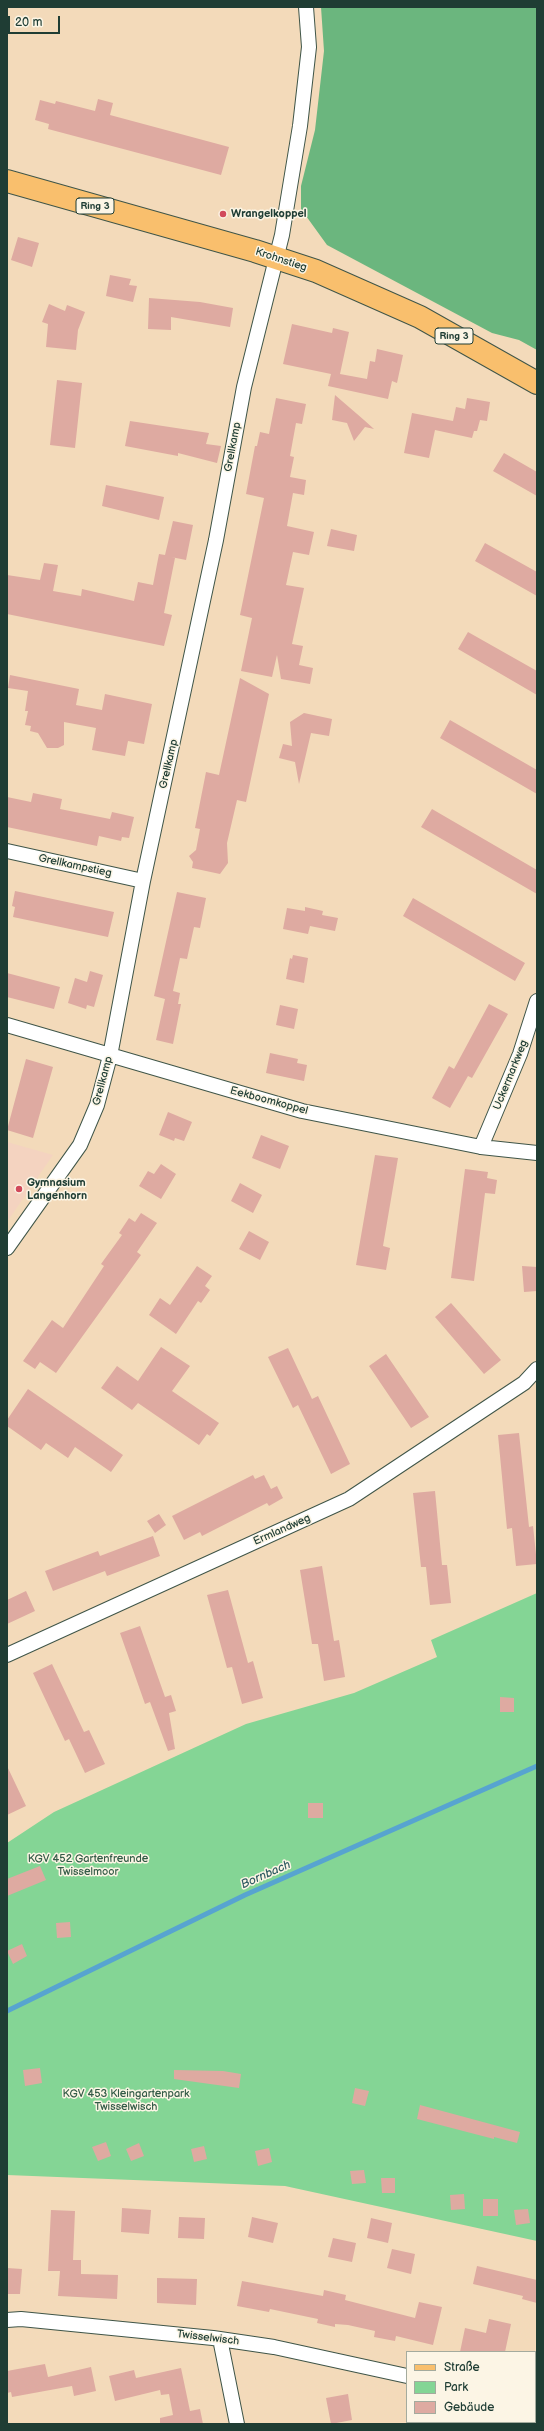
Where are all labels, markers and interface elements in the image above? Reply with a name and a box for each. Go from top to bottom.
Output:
scale bar [10,8,62,34]
text: 20 m [15,15,42,30]
road number: Ring 3 [76,198,114,214]
place label: Wrangelkoppel [231,207,307,221]
marker: Wrangelkoppel [218,209,228,219]
street label: Krohnstieg [253,245,309,275]
road number: Ring 3 [435,328,473,344]
street label: Grellkamp [222,421,244,473]
street label: Grellkamp [157,738,181,790]
street label: Grellkampstieg [37,852,113,880]
street label: Uckermarkweg [491,1038,531,1112]
street label: Grellkamp [90,1055,116,1107]
street label: Eekboomkoppel [229,1084,309,1118]
place label: Gymnasium Langenhorn [27,1176,87,1202]
marker: Gymnasium Langenhorn [14,1184,24,1194]
street label: Ermlandweg [251,1512,313,1548]
park label: KGV 452 Gartenfreunde Twisselmoor [28,1852,148,1878]
water label: Bornbach [239,1858,293,1892]
park label: KGV 453 Kleingartenpark Twisselwisch [63,2087,189,2113]
street label: Twisselwisch [176,2328,240,2348]
legend [406,2351,536,2423]
text: Straße [444,2360,480,2375]
text: Park [444,2380,468,2395]
text: Gebäude [444,2400,494,2415]

